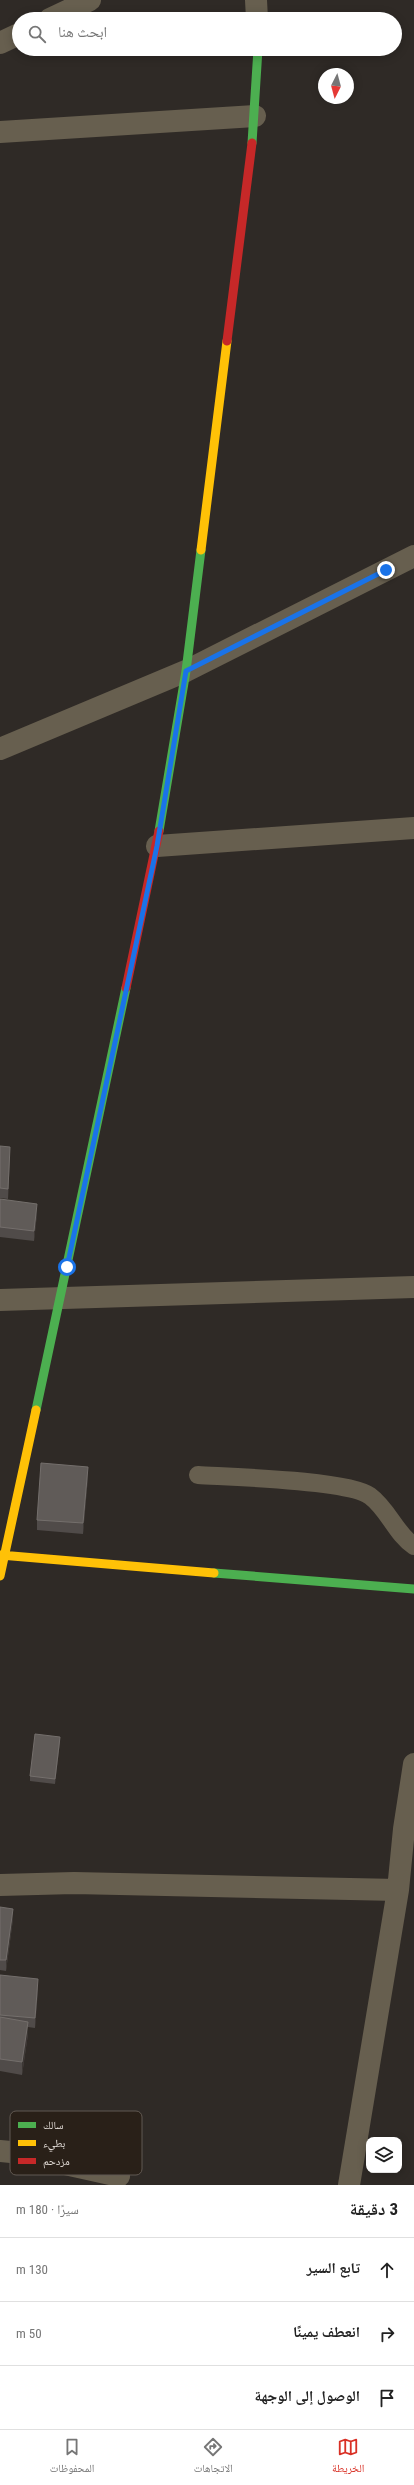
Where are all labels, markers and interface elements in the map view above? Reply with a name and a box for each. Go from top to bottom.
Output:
search box [12,12,402,56]
icon: search [26,23,48,45]
text: ابحث هنا [58,23,107,41]
north arrow [318,68,354,104]
route end [377,561,395,579]
route start [58,1258,76,1276]
legend [10,2111,142,2175]
text: سالك [43,2119,63,2132]
text: بطيء [43,2137,65,2152]
map controls [366,2137,402,2173]
button: layers [366,2137,402,2173]
text: مزدحم [43,2155,70,2169]
text: 3 دقيقة [350,2199,398,2219]
text: سيرًا · 180 m [16,2202,79,2217]
text: تابع السير [307,2259,360,2277]
icon: ahead [376,2259,398,2281]
text: 130 m [16,2262,48,2277]
text: انعطف يمينًا [293,2323,360,2341]
icon: right [376,2323,398,2345]
text: 50 m [16,2326,42,2341]
text: الوصول إلى الوجهة [254,2387,360,2405]
icon: arrive [376,2387,398,2409]
tab: المحفوظات [50,2436,94,2479]
tab: الاتجاهات [194,2436,233,2479]
tab: الخريطة [332,2436,364,2479]

